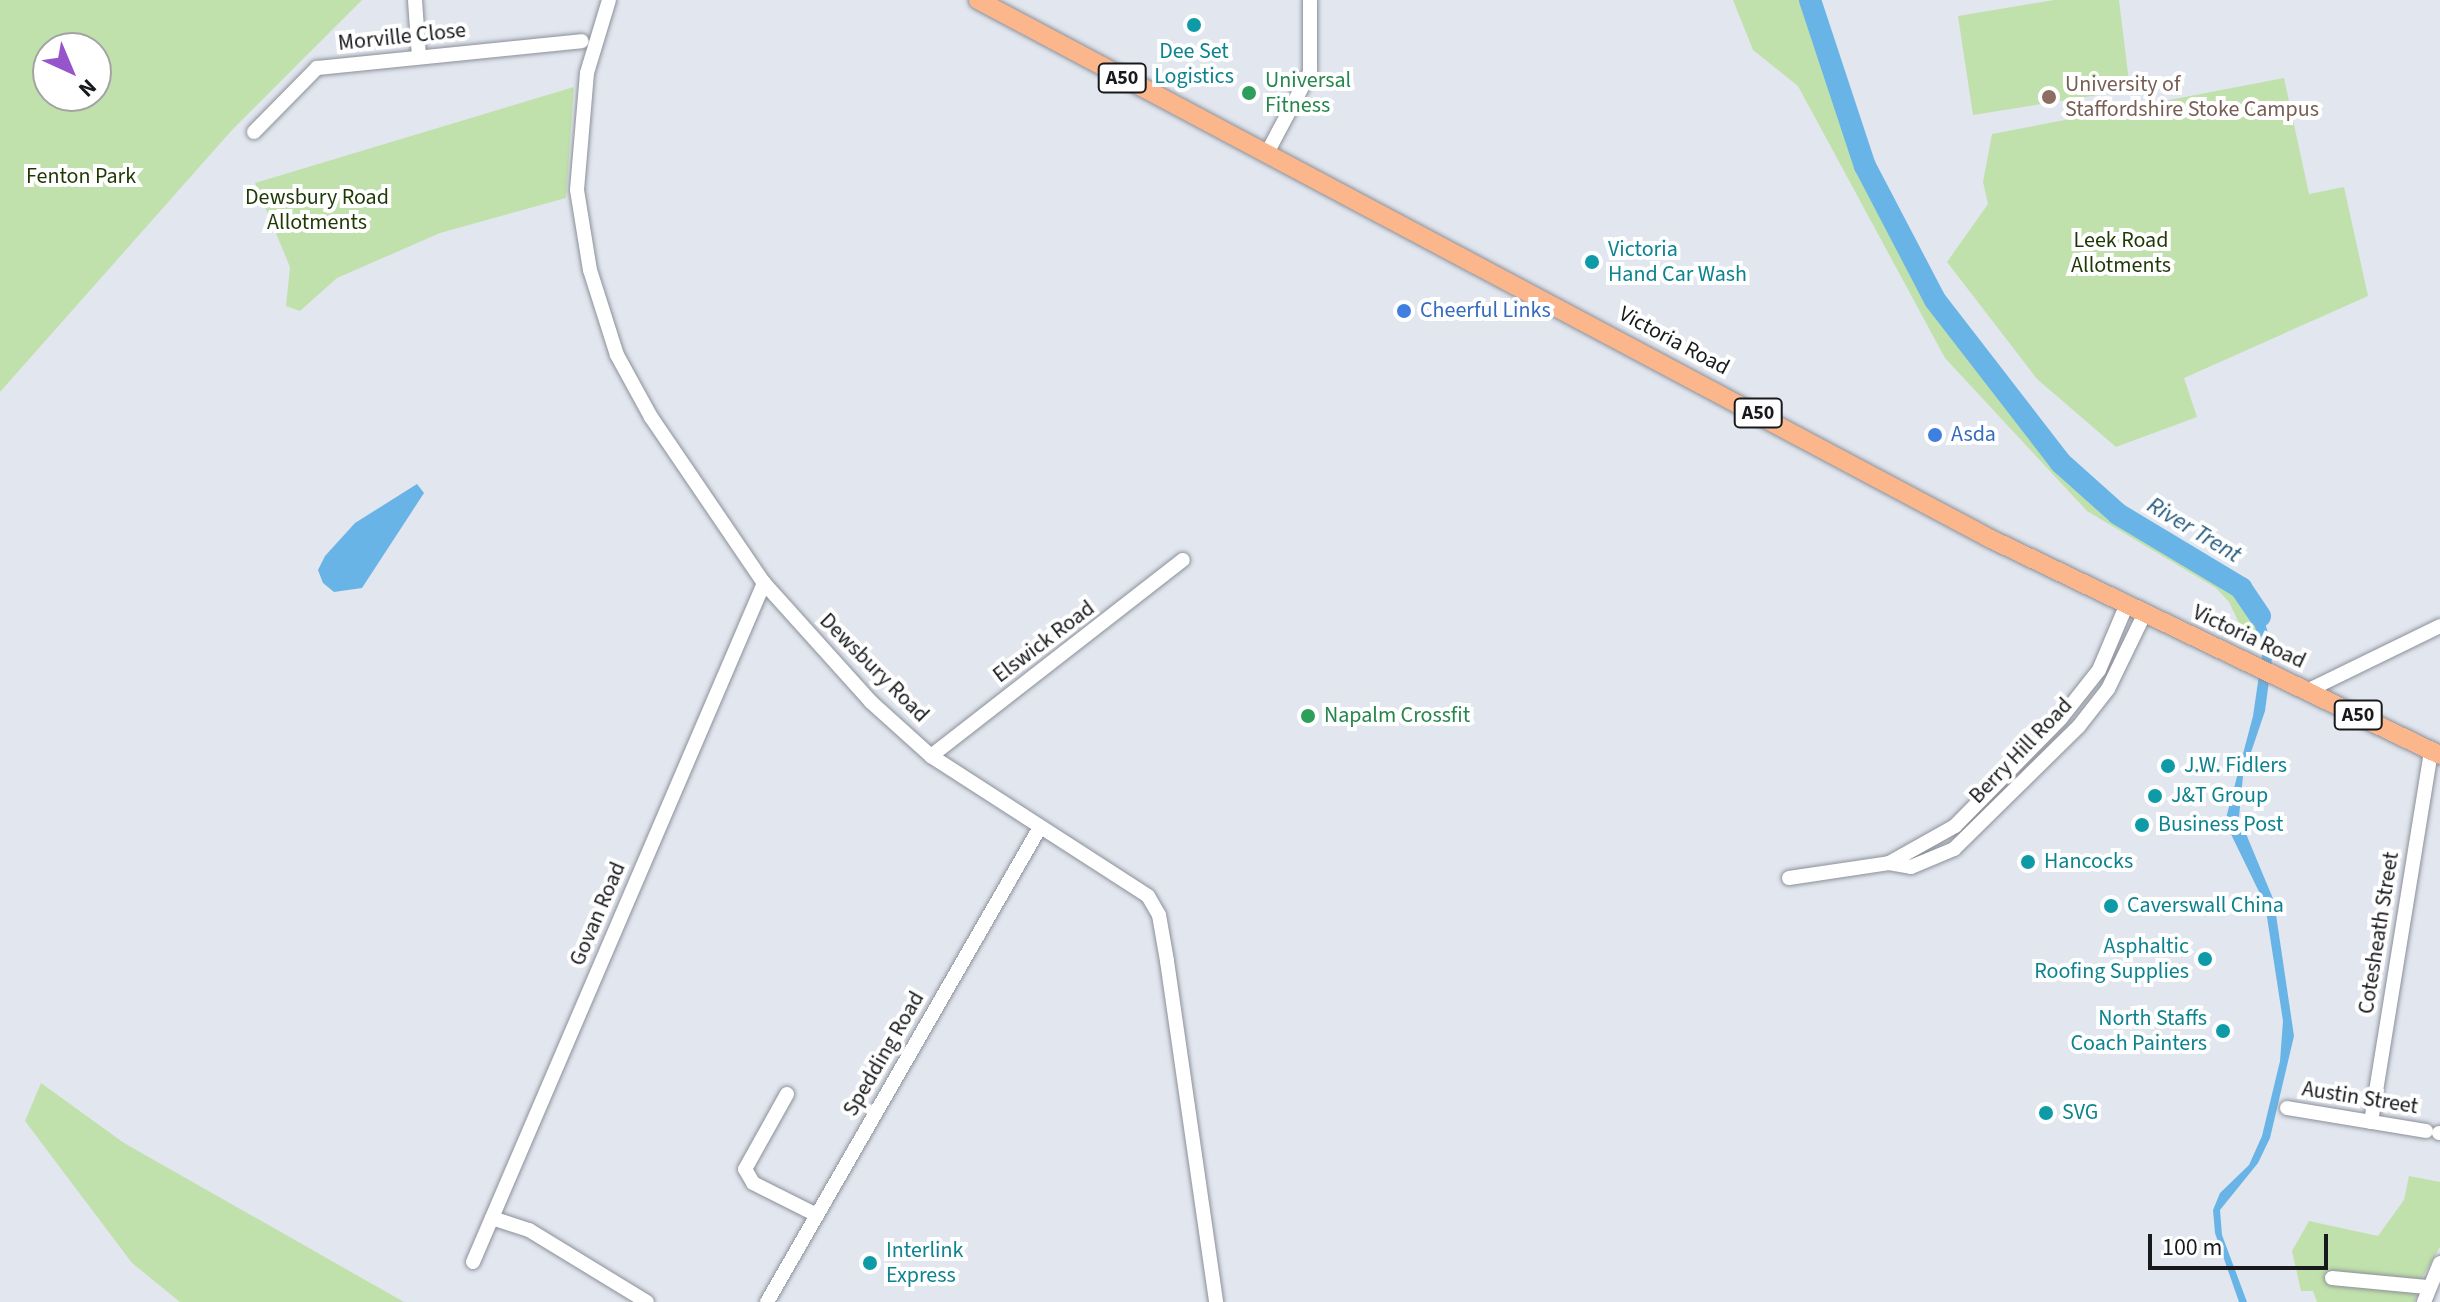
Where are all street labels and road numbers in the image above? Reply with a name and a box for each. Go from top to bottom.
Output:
street label: Morville Close [337,17,467,57]
road number: A50 [1096,62,1148,94]
street label: Victoria Road [1614,301,1734,381]
road number: A50 [1732,397,1784,429]
street label: Elswick Road [988,595,1100,689]
street label: Victoria Road [2188,599,2310,675]
street label: Dewsbury Road [814,608,934,728]
street label: Berry Hill Road [1964,693,2078,809]
road number: A50 [2332,699,2384,731]
street label: Cotesheath Street [2353,850,2405,1016]
street label: Govan Road [564,858,632,970]
street label: Spedding Road [838,987,930,1121]
street label: Austin Street [2300,1076,2420,1120]

